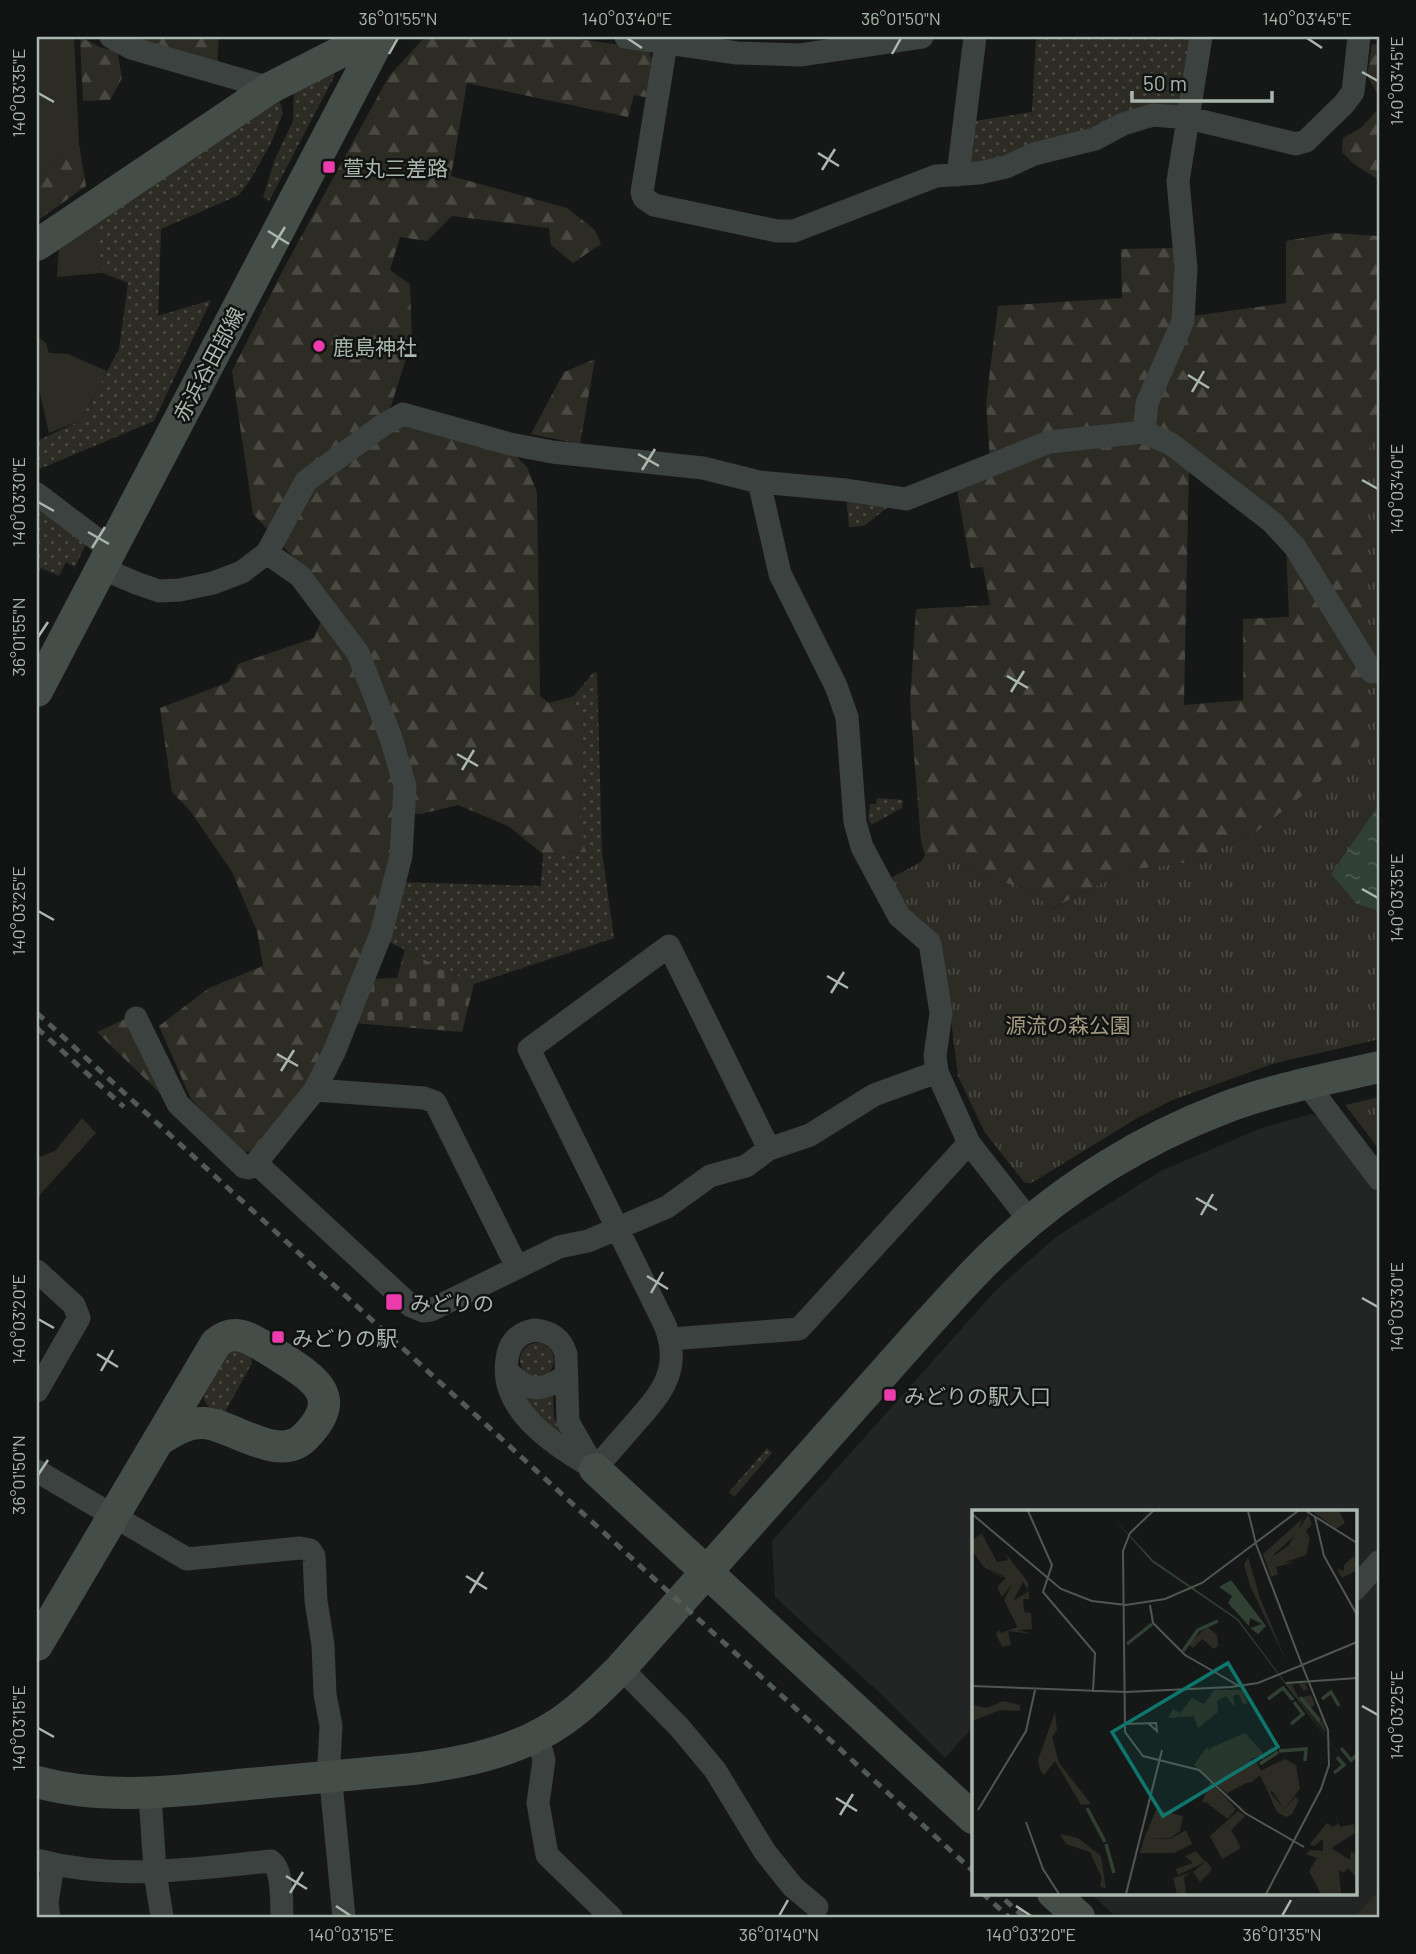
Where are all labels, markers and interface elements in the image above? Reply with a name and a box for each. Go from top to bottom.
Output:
text: 36°01'55"N [358,7,438,29]
text: 140°03'40"E [582,7,672,29]
text: 36°01'50"N [861,7,941,29]
text: 140°03'45"E [1262,7,1352,29]
text: 140°03'45"E [1385,36,1407,126]
text: 140°03'35"E [7,48,29,138]
scale bar [1132,60,1272,104]
text: 50 m [1143,70,1187,95]
place label: 萱丸三差路 [343,155,448,180]
marker: 萱丸三差路 [321,159,337,175]
street label: 赤浜谷田部線 [167,303,249,425]
place label: 鹿島神社 [333,334,417,359]
marker: 鹿島神社 [311,338,327,354]
text: 140°03'40"E [1385,444,1407,534]
text: 140°03'30"E [7,457,29,547]
text: 36°01'55"N [7,597,29,677]
text: 140°03'35"E [1385,853,1407,943]
text: 140°03'25"E [7,866,29,956]
park label: 源流の森公園 [1005,1012,1131,1037]
text: 140°03'30"E [1385,1262,1407,1352]
text: 140°03'20"E [7,1274,29,1364]
place label: みどりの [410,1290,494,1315]
marker: みどりの [384,1292,404,1312]
place label: みどりの駅 [292,1325,397,1350]
marker: みどりの駅 [270,1329,286,1345]
place label: みどりの駅入口 [904,1383,1051,1408]
marker: みどりの駅入口 [882,1387,898,1403]
text: 36°01'50"N [7,1435,29,1515]
inset map [972,1510,1356,1895]
text: 140°03'25"E [1385,1670,1407,1760]
text: 140°03'15"E [7,1685,29,1771]
text: 140°03'15"E [308,1923,394,1945]
text: 36°01'40"N [739,1923,819,1945]
text: 140°03'20"E [986,1923,1076,1945]
text: 36°01'35"N [1242,1923,1322,1945]

